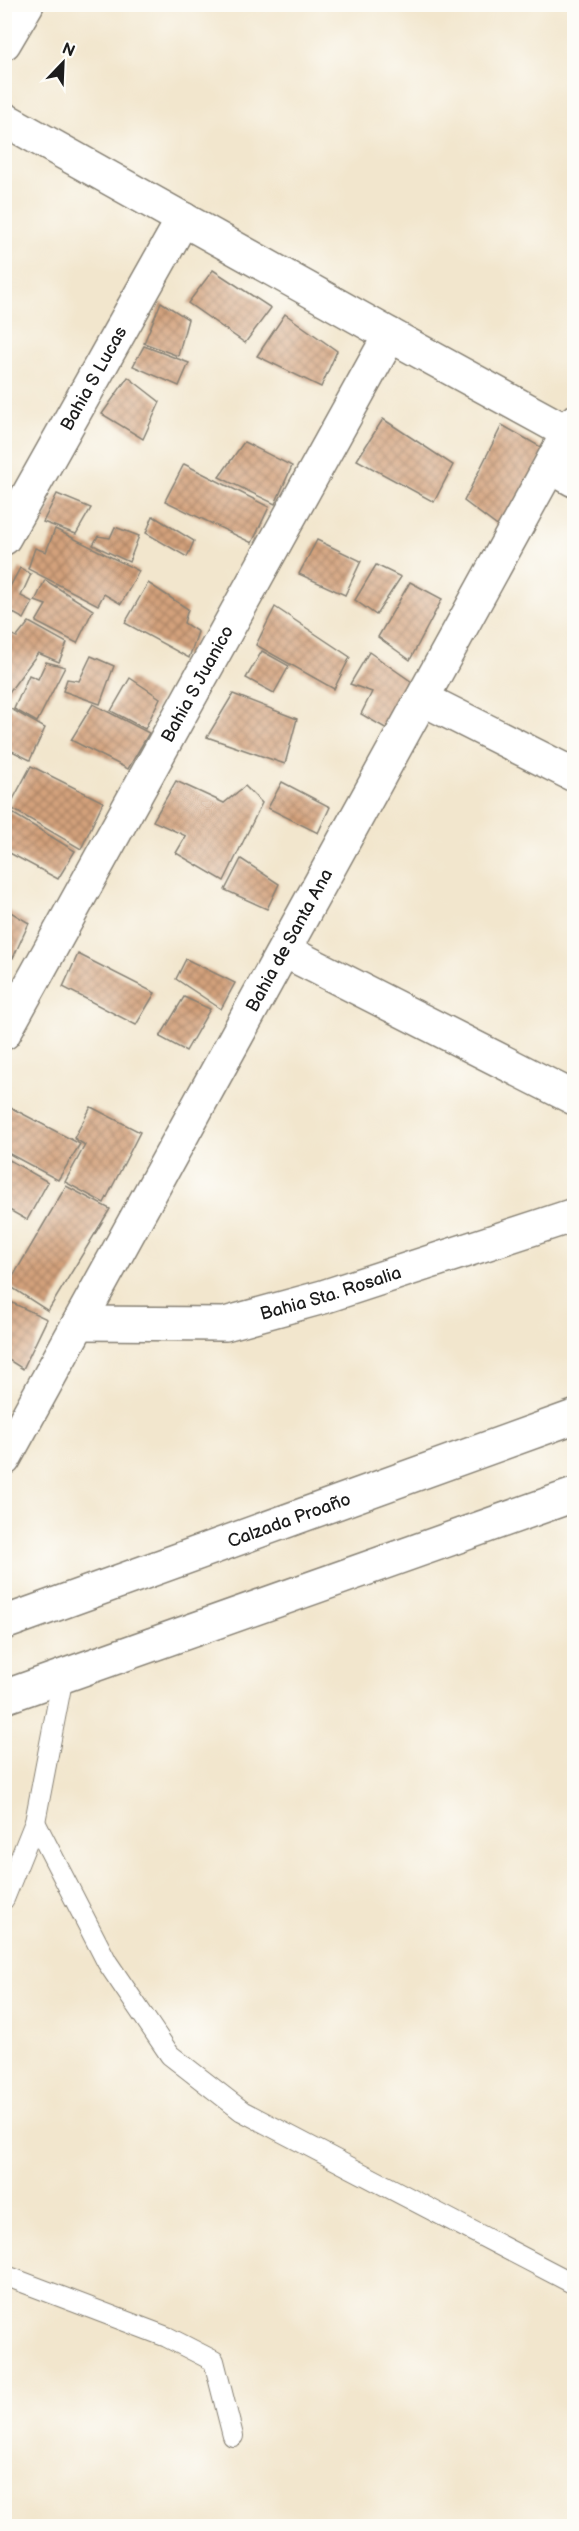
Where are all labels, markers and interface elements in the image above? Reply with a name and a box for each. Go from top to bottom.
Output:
north arrow [33,33,93,93]
text: N [59,39,78,62]
street label: Bahia S Lucas [56,323,132,435]
street label: Bahia S Juanico [157,622,238,746]
street label: Bahia de Santa Ana [242,865,337,1016]
street label: Bahia Sta. Rosalia [258,1262,404,1325]
street label: Calzada Proaño [225,1489,354,1552]

